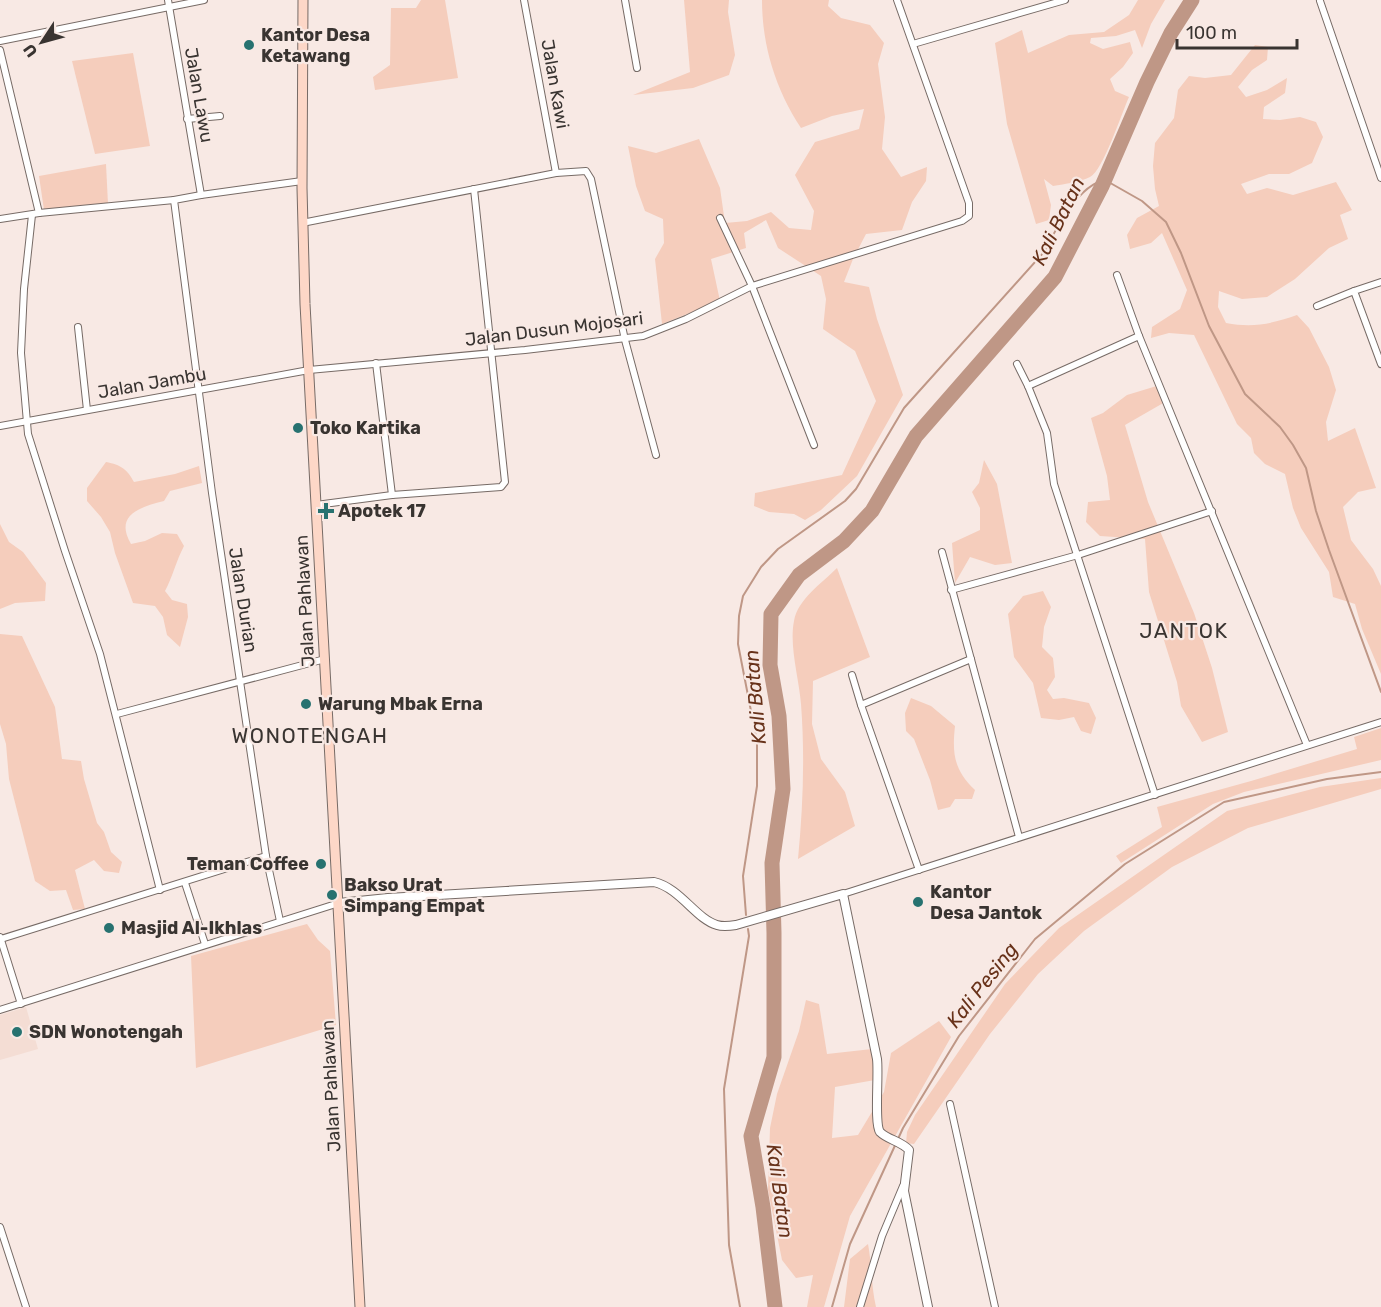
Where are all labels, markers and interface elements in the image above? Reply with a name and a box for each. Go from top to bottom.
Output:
north arrow [12,12,72,72]
scale bar [1177,12,1297,50]
text: 100 m [1186,22,1237,44]
place label: Kantor Desa Ketawang [261,24,370,67]
marker: Kantor Desa Ketawang [242,38,256,52]
street label: Jalan Kawi [536,38,574,130]
text: U [19,40,41,61]
street label: Jalan Lawu [180,46,218,144]
water label: Kali Batan [1026,173,1090,269]
street label: Jalan Dusun Mojosari [464,307,644,351]
street label: Jalan Jambu [96,363,208,403]
place label: Toko Kartika [310,417,421,439]
marker: Toko Kartika [291,421,305,435]
place label: Apotek 17 [338,500,426,522]
marker: Apotek 17 [319,504,333,518]
street label: Jalan Pahlawan [291,534,319,668]
street label: Jalan Durian [224,546,262,654]
district label: JANTOK [1139,618,1229,643]
water label: Kali Batan [739,649,771,745]
place label: Warung Mbak Erna [318,693,483,715]
marker: Warung Mbak Erna [299,697,313,711]
district label: WONOTENGAH [232,723,388,748]
place label: Teman Coffee [187,853,309,875]
marker: Teman Coffee [314,857,328,871]
place label: Bakso Urat Simpang Empat [344,874,485,917]
place label: Kantor Desa Jantok [930,881,1043,924]
marker: Bakso Urat Simpang Empat [325,888,339,902]
marker: Kantor Desa Jantok [911,895,925,909]
place label: Masjid Al-Ikhlas [121,917,262,939]
marker: Masjid Al-Ikhlas [102,921,116,935]
water label: Kali Pesing [941,938,1023,1032]
street label: Jalan Pahlawan [317,1019,345,1153]
place label: SDN Wonotengah [29,1021,183,1043]
marker: SDN Wonotengah [10,1025,24,1039]
water label: Kali Batan [762,1142,798,1240]

